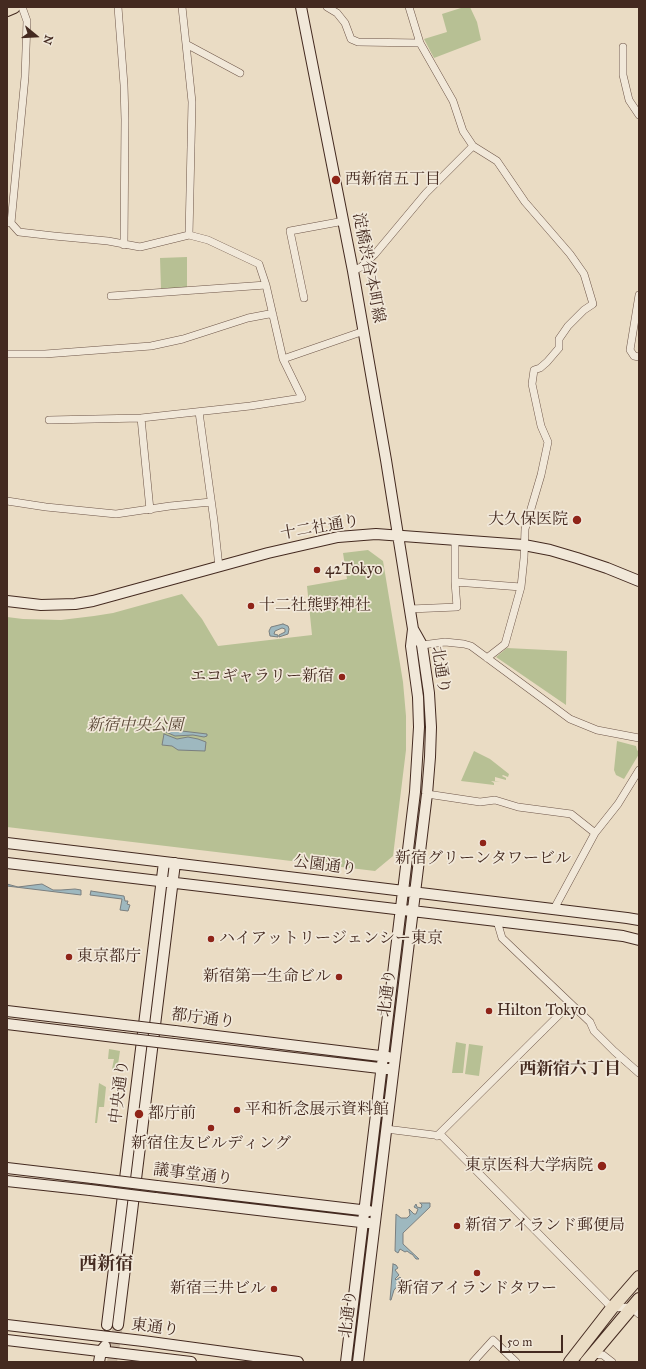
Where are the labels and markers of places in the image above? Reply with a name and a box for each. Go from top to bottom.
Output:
place label: 西新宿五丁目 [345,170,441,190]
marker: 西新宿五丁目 [330,174,342,186]
place label: 大久保医院 [488,510,568,530]
marker: 大久保医院 [571,514,583,526]
place label: 42Tokyo [325,560,383,580]
marker: 42Tokyo [312,565,322,575]
place label: 十二社熊野神社 [259,596,371,616]
marker: 十二社熊野神社 [246,601,256,611]
place label: エコギャラリー新宿 [190,667,334,687]
marker: エコギャラリー新宿 [337,672,347,682]
marker: 新宿グリーンタワービル [478,838,488,848]
place label: 新宿グリーンタワービル [395,849,571,869]
place label: ハイアットリージェンシー東京 [219,929,443,949]
marker: ハイアットリージェンシー東京 [206,934,216,944]
place label: 東京都庁 [77,947,141,967]
marker: 東京都庁 [64,952,74,962]
place label: 新宿第一生命ビル [203,967,331,987]
marker: 新宿第一生命ビル [334,972,344,982]
place label: Hilton Tokyo [497,1001,586,1021]
marker: Hilton Tokyo [484,1006,494,1016]
place label: 平和祈念展示資料館 [245,1100,389,1120]
place label: 都庁前 [148,1104,196,1124]
marker: 平和祈念展示資料館 [232,1105,242,1115]
marker: 都庁前 [133,1108,145,1120]
marker: 新宿住友ビルディング [206,1123,216,1133]
place label: 新宿住友ビルディング [131,1134,291,1154]
place label: 東京医科大学病院 [465,1156,593,1176]
marker: 東京医科大学病院 [596,1160,608,1172]
place label: 新宿アイランド郵便局 [465,1216,625,1236]
marker: 新宿アイランド郵便局 [452,1221,462,1231]
marker: 新宿アイランドタワー [472,1268,482,1278]
place label: 新宿三井ビル [170,1279,266,1299]
place label: 新宿アイランドタワー [397,1279,557,1299]
marker: 新宿三井ビル [269,1284,279,1294]

